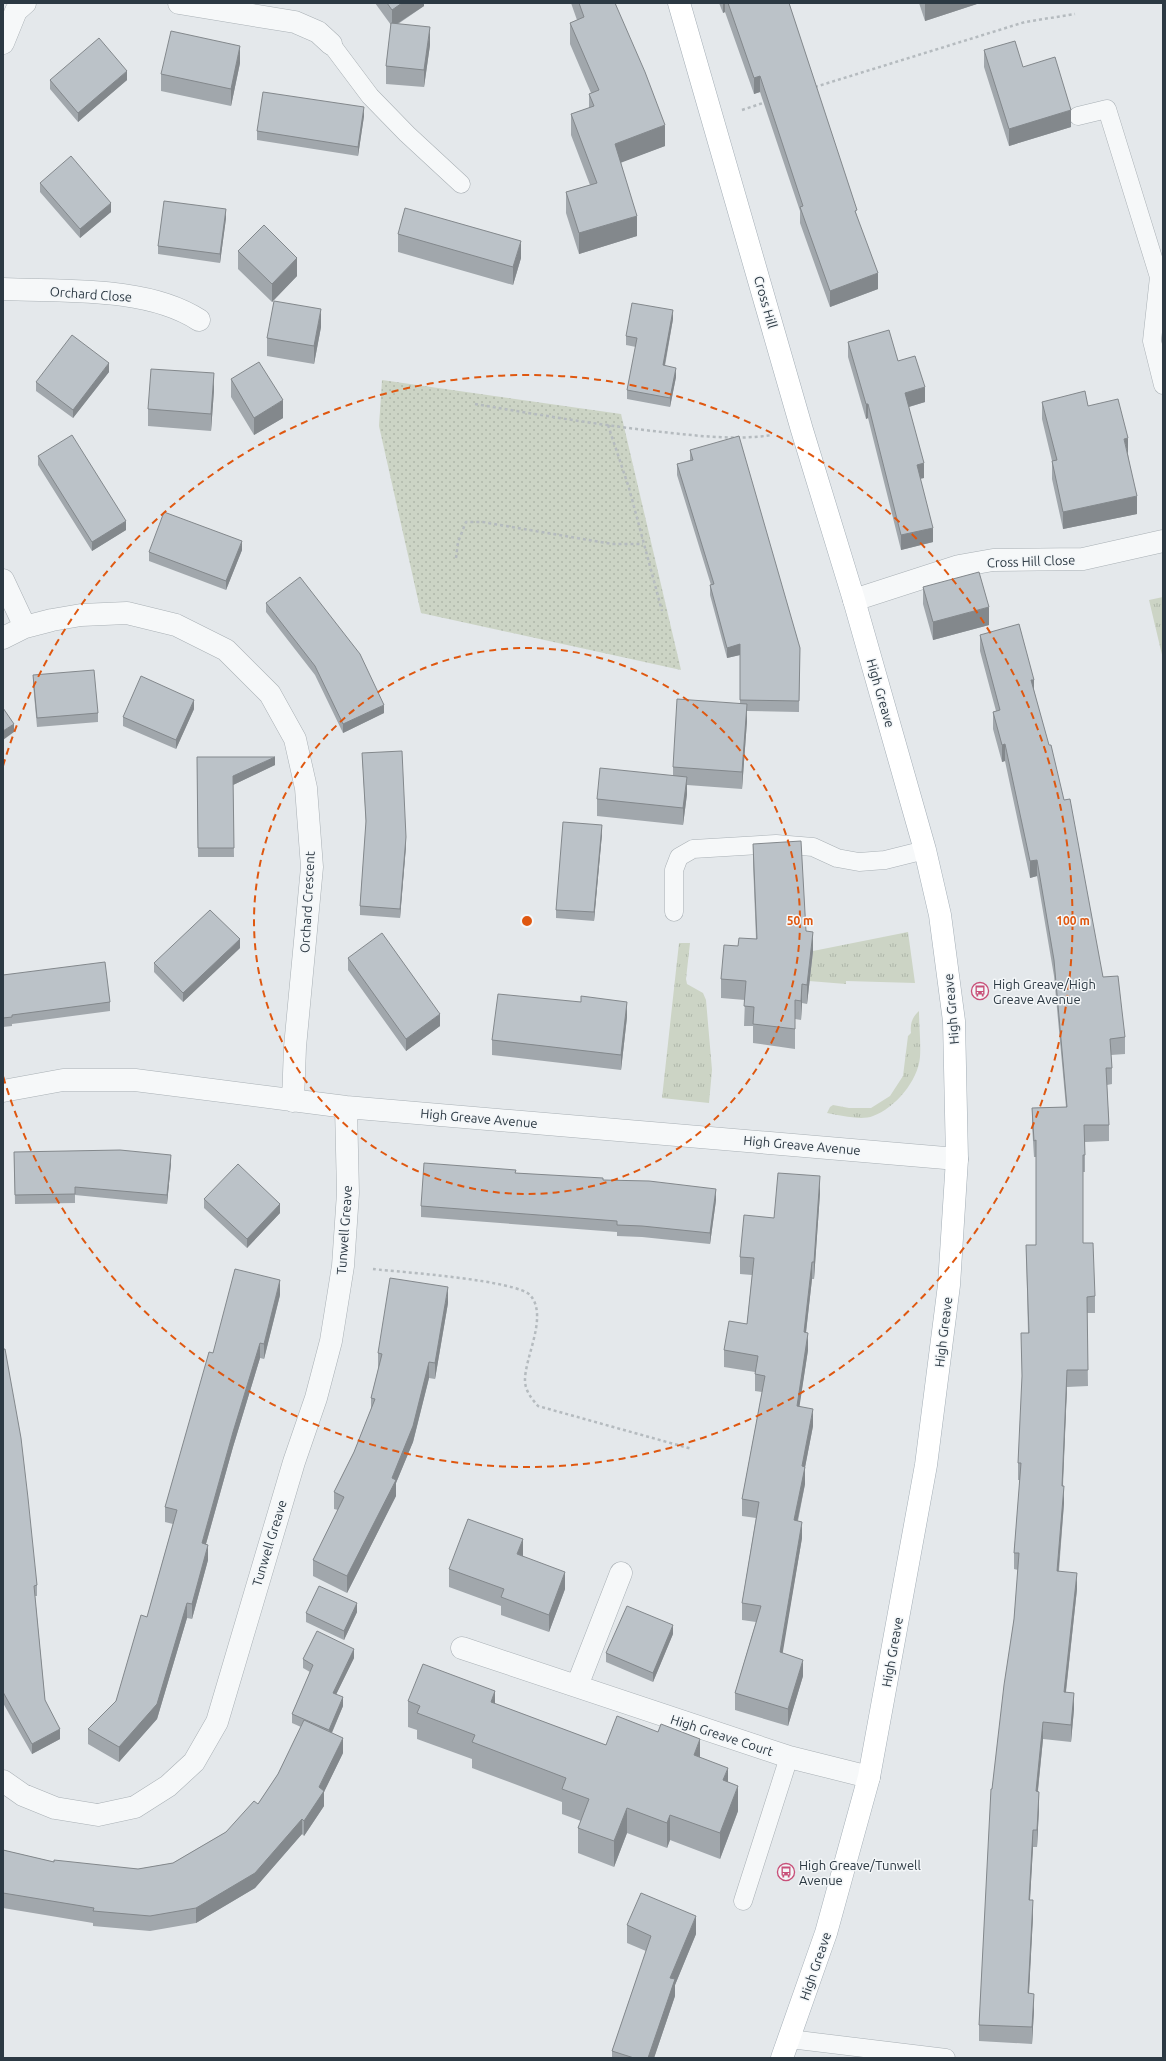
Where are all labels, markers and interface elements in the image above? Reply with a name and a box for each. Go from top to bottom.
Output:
street label: Cross Hill [752,274,780,330]
street label: Orchard Close [49,284,133,304]
street label: Cross Hill Close [987,552,1075,570]
street label: High Greave [864,657,898,729]
street label: Orchard Crescent [297,851,317,953]
centre of rings [520,914,534,928]
text: 50 m [787,914,813,927]
text: 100 m [1056,914,1090,927]
street label: High Greave [941,973,961,1045]
place label: High Greave/High Greave Avenue [993,977,1096,1006]
bus stop icon: High Greave/High Greave Avenue [970,981,990,1001]
street label: High Greave Avenue [420,1106,538,1130]
street label: High Greave Avenue [743,1133,861,1157]
street label: Tunwell Greave [334,1185,354,1275]
street label: High Greave [932,1296,954,1368]
street label: Tunwell Greave [249,1498,289,1588]
street label: High Greave [879,1616,905,1688]
street label: High Greave Court [669,1712,775,1758]
place label: High Greave/Tunwell Avenue [799,1858,922,1887]
bus stop icon: High Greave/Tunwell Avenue [776,1862,796,1882]
street label: High Greave [797,1930,833,2002]

